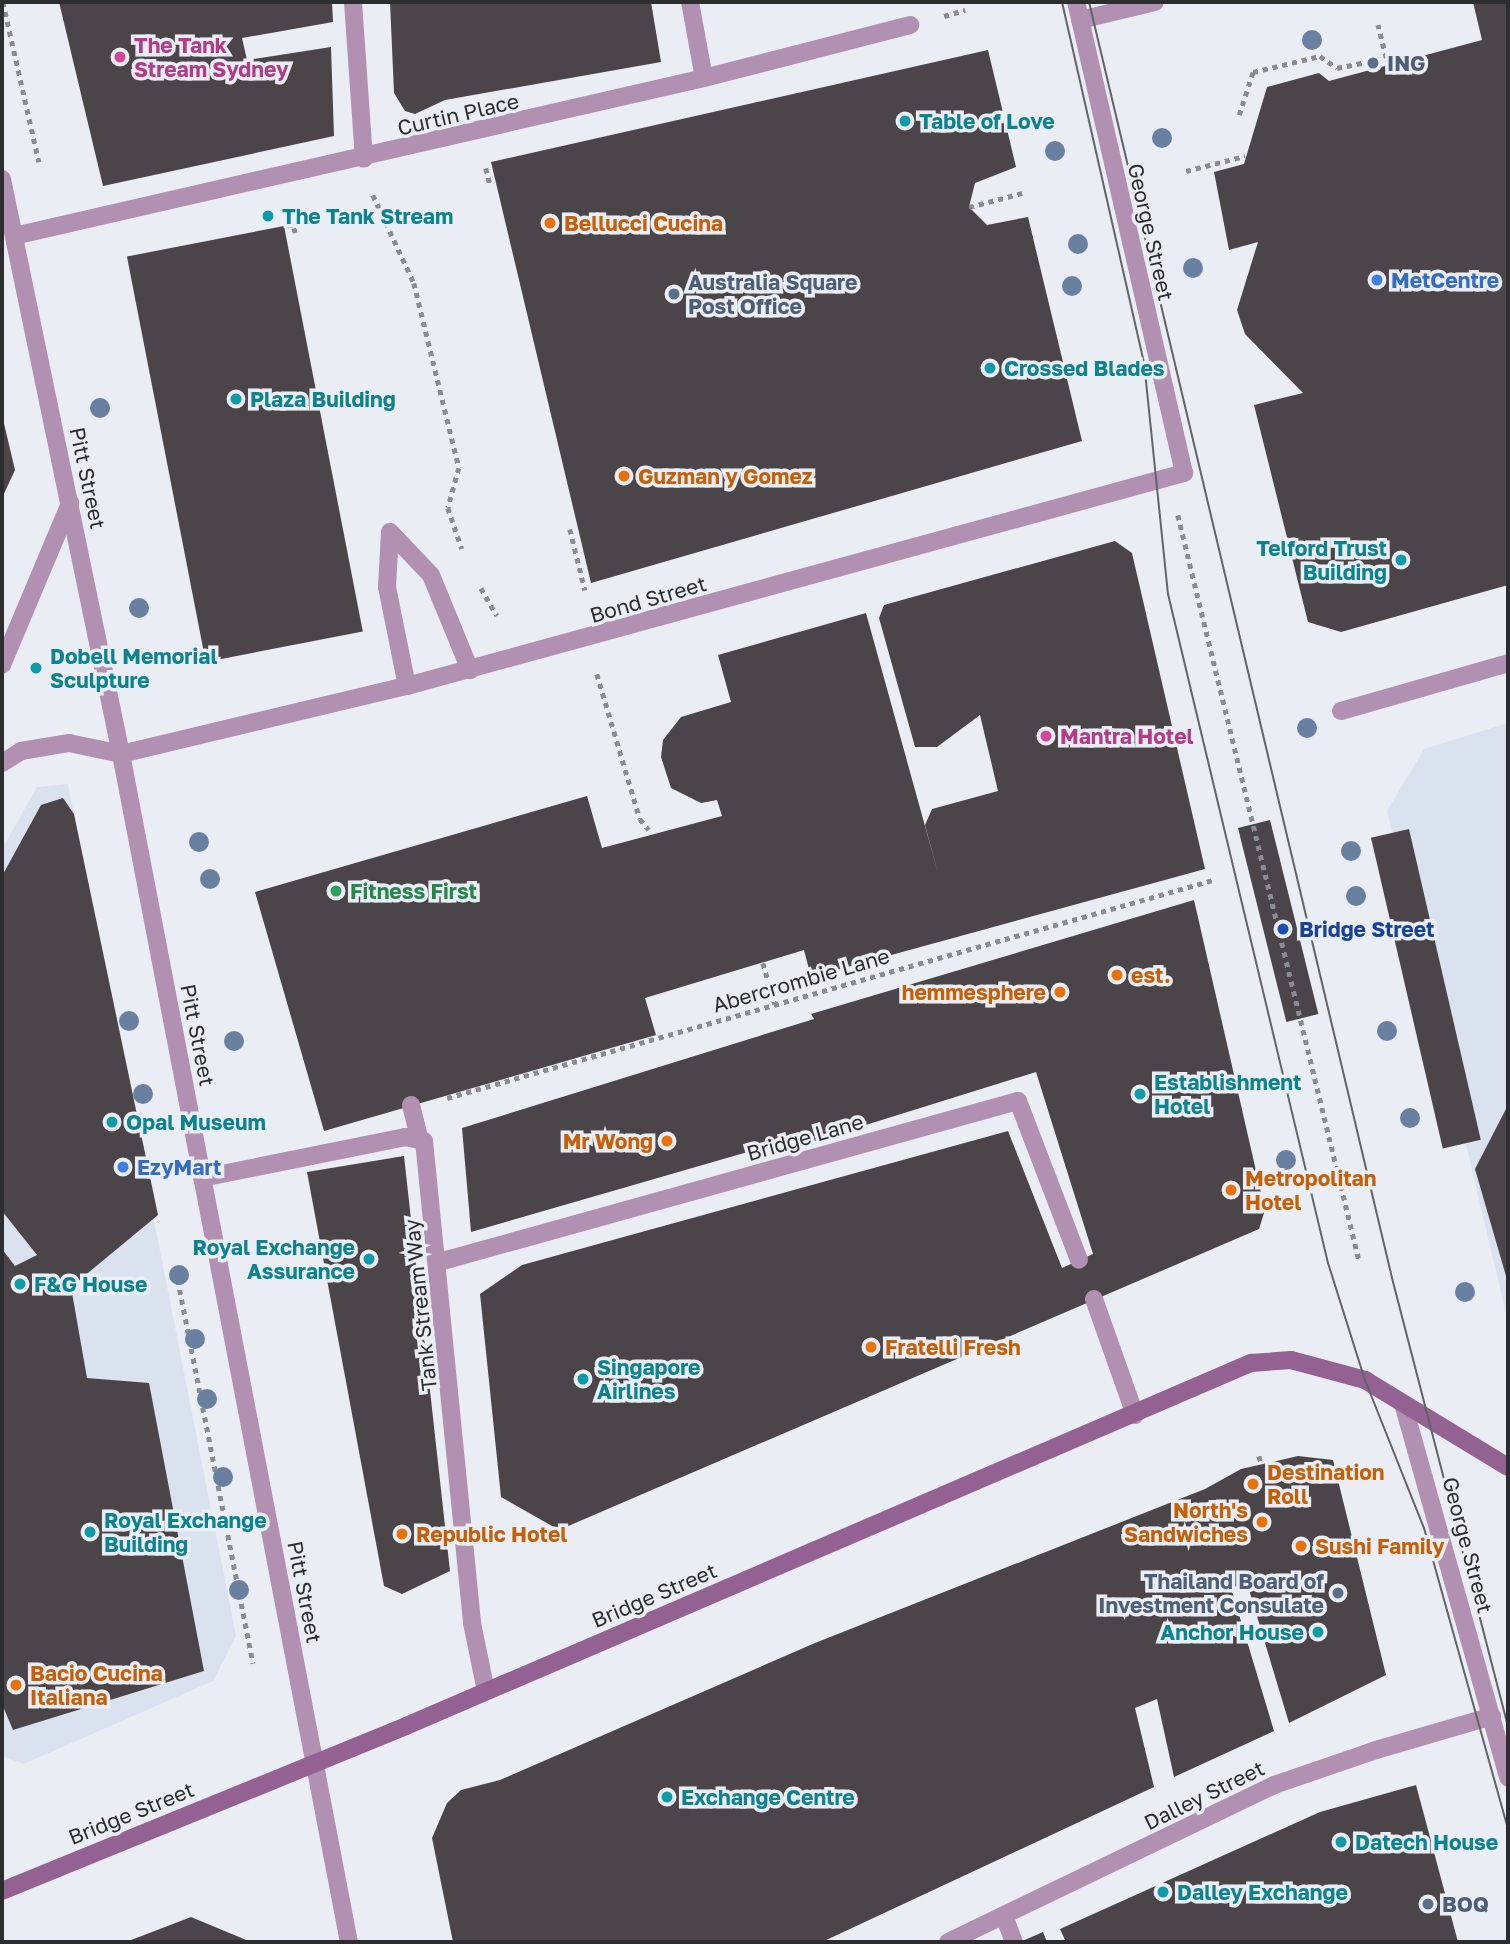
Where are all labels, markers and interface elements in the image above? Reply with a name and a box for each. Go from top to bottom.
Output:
place label: The Tank Stream Sydney [134,32,289,82]
marker: The Tank Stream Sydney [112,49,128,65]
place label: ING [1387,50,1426,76]
marker: ING [1365,55,1381,71]
street label: Curtin Place [395,88,521,140]
place label: Table of Love [919,108,1055,134]
marker: Table of Love [897,113,913,129]
street label: George Street [1123,161,1179,303]
place label: The Tank Stream [282,203,453,229]
marker: The Tank Stream [260,208,276,224]
place label: Bellucci Cucina [564,210,723,236]
marker: Bellucci Cucina [542,215,558,231]
place label: MetCentre [1391,267,1499,293]
place label: Australia Square Post Office [688,269,857,319]
marker: MetCentre [1369,272,1385,288]
marker: Australia Square Post Office [666,286,682,302]
place label: Crossed Blades [1004,355,1165,381]
marker: Crossed Blades [982,360,998,376]
place label: Plaza Building [250,386,396,412]
marker: Plaza Building [228,391,244,407]
street label: Pitt Street [65,425,111,531]
place label: Guzman y Gomez [638,463,812,489]
marker: Guzman y Gomez [616,468,632,484]
place label: Telford Trust Building [1256,535,1387,585]
marker: Telford Trust Building [1393,552,1409,568]
street label: Bond Street [587,570,709,628]
place label: Dobell Memorial Sculpture [50,643,217,693]
marker: Dobell Memorial Sculpture [28,660,44,676]
place label: Mantra Hotel [1060,723,1194,749]
marker: Mantra Hotel [1038,728,1054,744]
place label: Fitness First [350,878,477,904]
marker: Fitness First [328,883,344,899]
place label: Bridge Street [1299,916,1434,942]
marker: Bridge Street [1273,919,1293,939]
street label: Abercrombie Lane [710,943,892,1017]
place label: est. [1131,962,1171,988]
marker: est. [1109,967,1125,983]
place label: hemmesphere [902,979,1046,1005]
street label: Pitt Street [176,982,220,1088]
marker: hemmesphere [1052,984,1068,1000]
place label: Establishment Hotel [1154,1069,1301,1119]
marker: Establishment Hotel [1132,1086,1148,1102]
street label: Bridge Lane [744,1108,866,1166]
place label: Opal Museum [126,1109,266,1135]
marker: Opal Museum [104,1114,120,1130]
place label: Mr Wong [563,1128,653,1154]
marker: Mr Wong [659,1133,675,1149]
place label: EzyMart [137,1154,221,1180]
marker: EzyMart [115,1159,131,1175]
place label: Metropolitan Hotel [1245,1165,1376,1215]
marker: Metropolitan Hotel [1223,1182,1239,1198]
street label: Tank Stream Way [398,1218,442,1392]
place label: Royal Exchange Assurance [192,1234,355,1284]
marker: Royal Exchange Assurance [361,1251,377,1267]
place label: F&G House [34,1271,147,1297]
marker: F&G House [12,1276,28,1292]
place label: Fratelli Fresh [885,1334,1021,1360]
marker: Fratelli Fresh [863,1339,879,1355]
place label: Singapore Airlines [597,1354,700,1404]
marker: Singapore Airlines [575,1371,591,1387]
place label: Destination Roll [1267,1459,1385,1509]
street label: George Street [1438,1474,1498,1616]
marker: Destination Roll [1245,1476,1261,1492]
place label: North's Sandwiches [1124,1497,1248,1547]
place label: Royal Exchange Building [104,1507,267,1557]
marker: North's Sandwiches [1254,1514,1270,1530]
place label: Republic Hotel [416,1521,567,1547]
marker: Royal Exchange Building [82,1524,98,1540]
marker: Republic Hotel [394,1526,410,1542]
place label: Sushi Family [1315,1533,1445,1559]
marker: Sushi Family [1293,1538,1309,1554]
street label: Pitt Street [283,1539,327,1645]
street label: Bridge Street [588,1557,720,1633]
place label: Thailand Board of Investment Consulate [1098,1568,1324,1618]
marker: Thailand Board of Investment Consulate [1330,1585,1346,1601]
place label: Anchor House [1160,1619,1304,1645]
marker: Anchor House [1310,1624,1326,1640]
place label: Bacio Cucina Italiana [30,1660,163,1710]
marker: Bacio Cucina Italiana [8,1677,24,1693]
street label: Dalley Street [1140,1755,1268,1835]
street label: Bridge Street [64,1776,198,1850]
place label: Exchange Centre [681,1784,855,1810]
marker: Exchange Centre [659,1789,675,1805]
place label: Datech House [1355,1829,1498,1855]
marker: Datech House [1333,1834,1349,1850]
place label: Dalley Exchange [1177,1879,1348,1905]
marker: Dalley Exchange [1155,1884,1171,1900]
place label: BOQ [1442,1891,1489,1917]
marker: BOQ [1420,1896,1436,1912]

